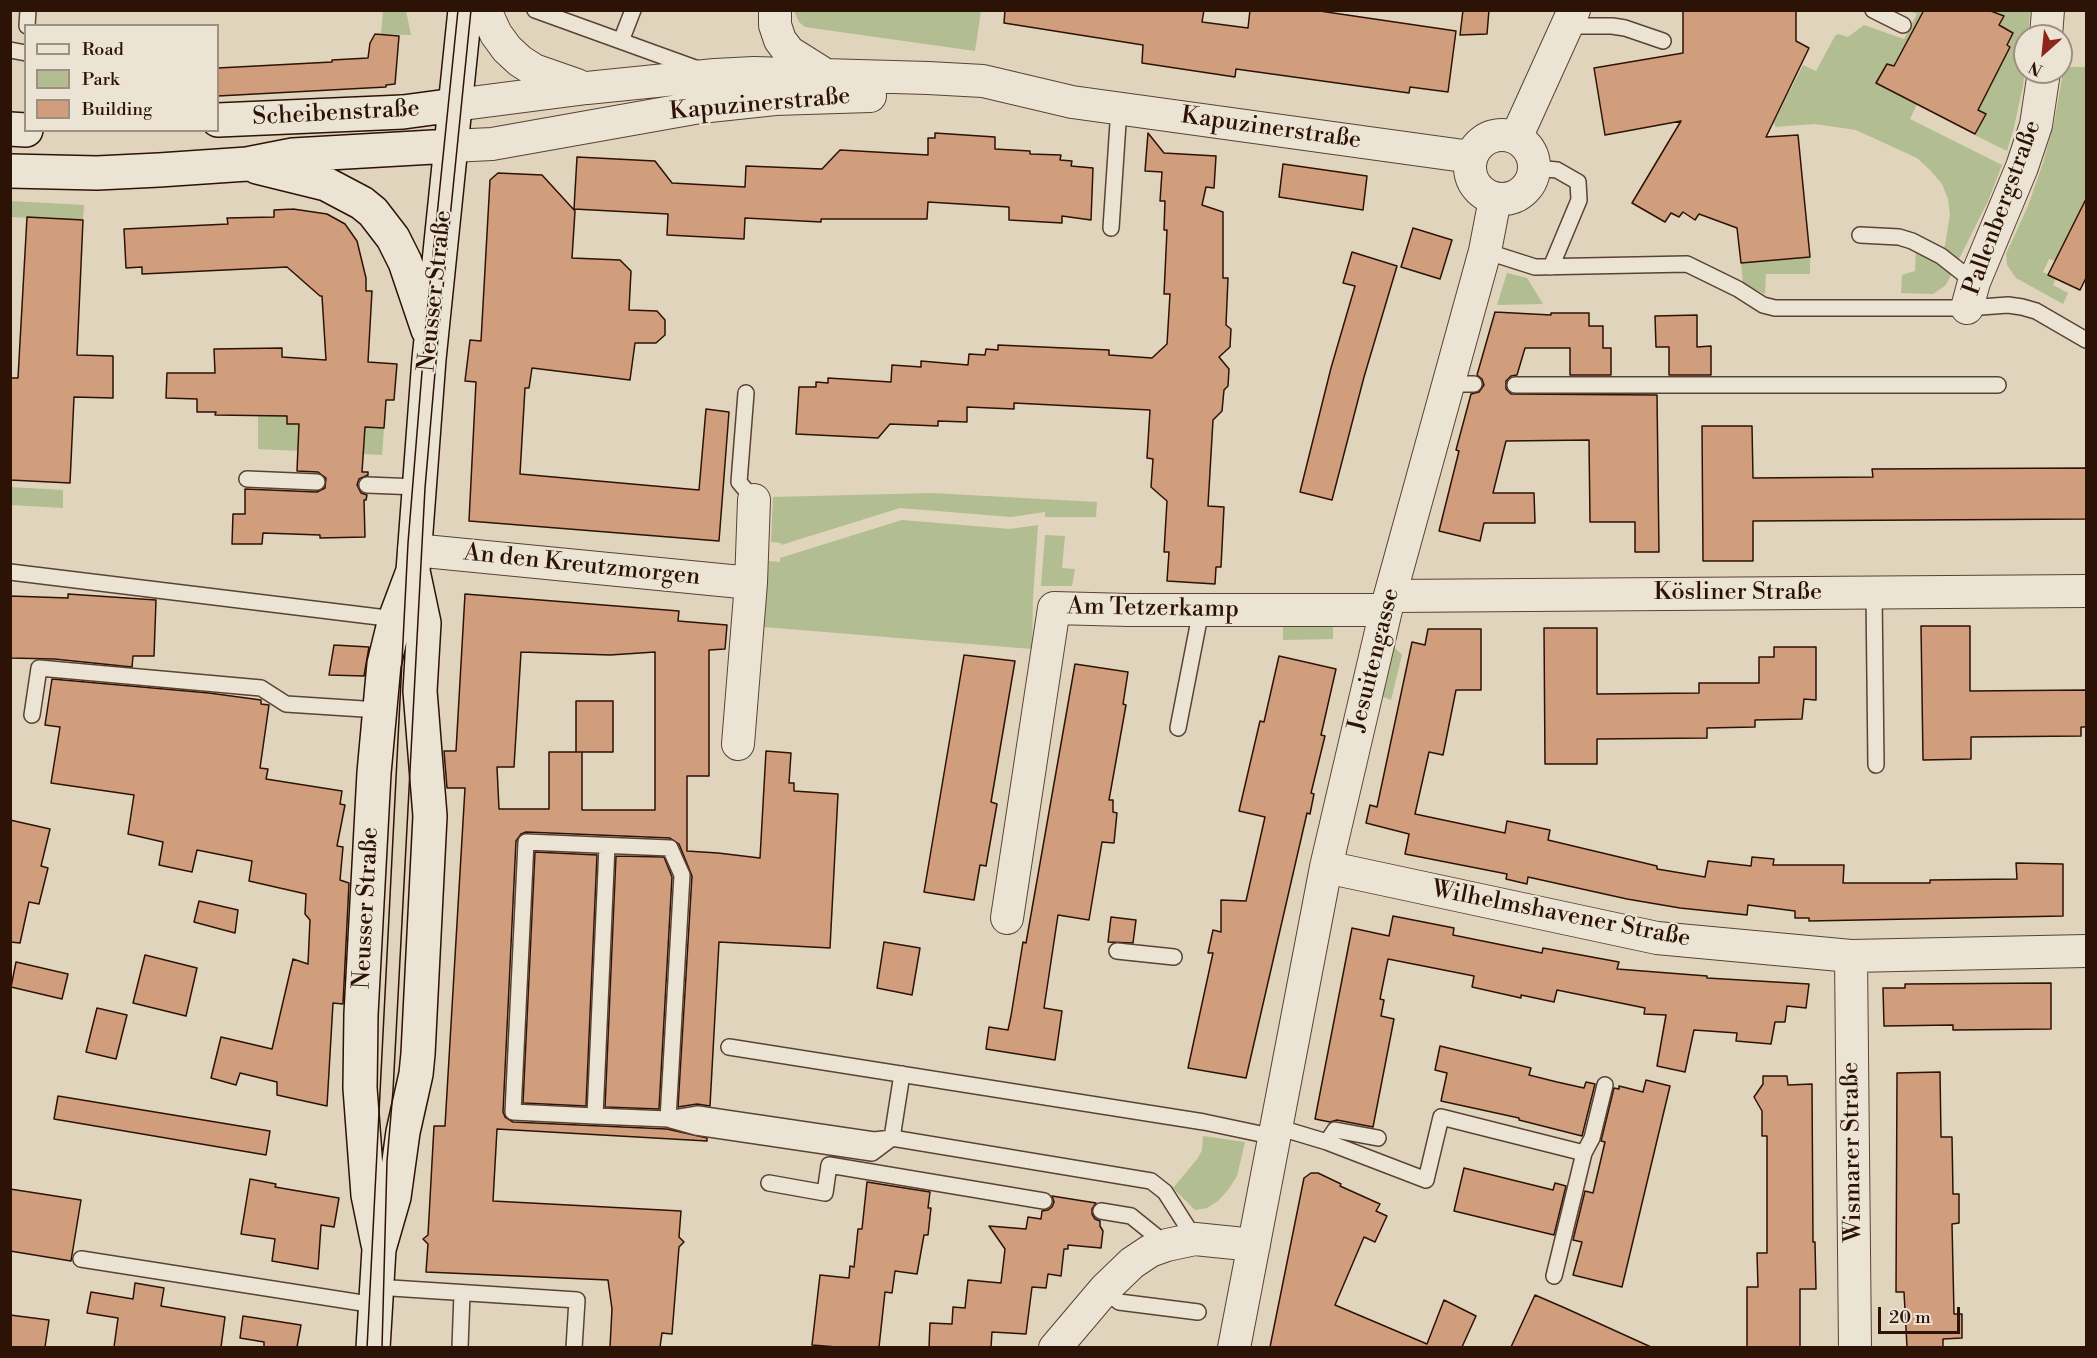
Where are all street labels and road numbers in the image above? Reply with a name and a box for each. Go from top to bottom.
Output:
street label: Kapuzinerstraße [668,83,852,127]
street label: Scheibenstraße [252,95,420,133]
street label: Kapuzinerstraße [1179,102,1363,156]
street label: Pallenbergstraße [1958,117,2048,299]
street label: Neusser Straße [413,209,459,373]
street label: An den Kreutzmorgen [462,539,702,593]
street label: Kösliner Straße [1654,579,1822,607]
street label: Jesuitengasse [1343,585,1407,735]
street label: Am Tetzerkamp [1067,593,1239,625]
street label: Neusser Straße [348,826,386,990]
street label: Wilhelmshavener Straße [1429,876,1693,954]
street label: Wismarer Straße [1837,1062,1869,1242]

